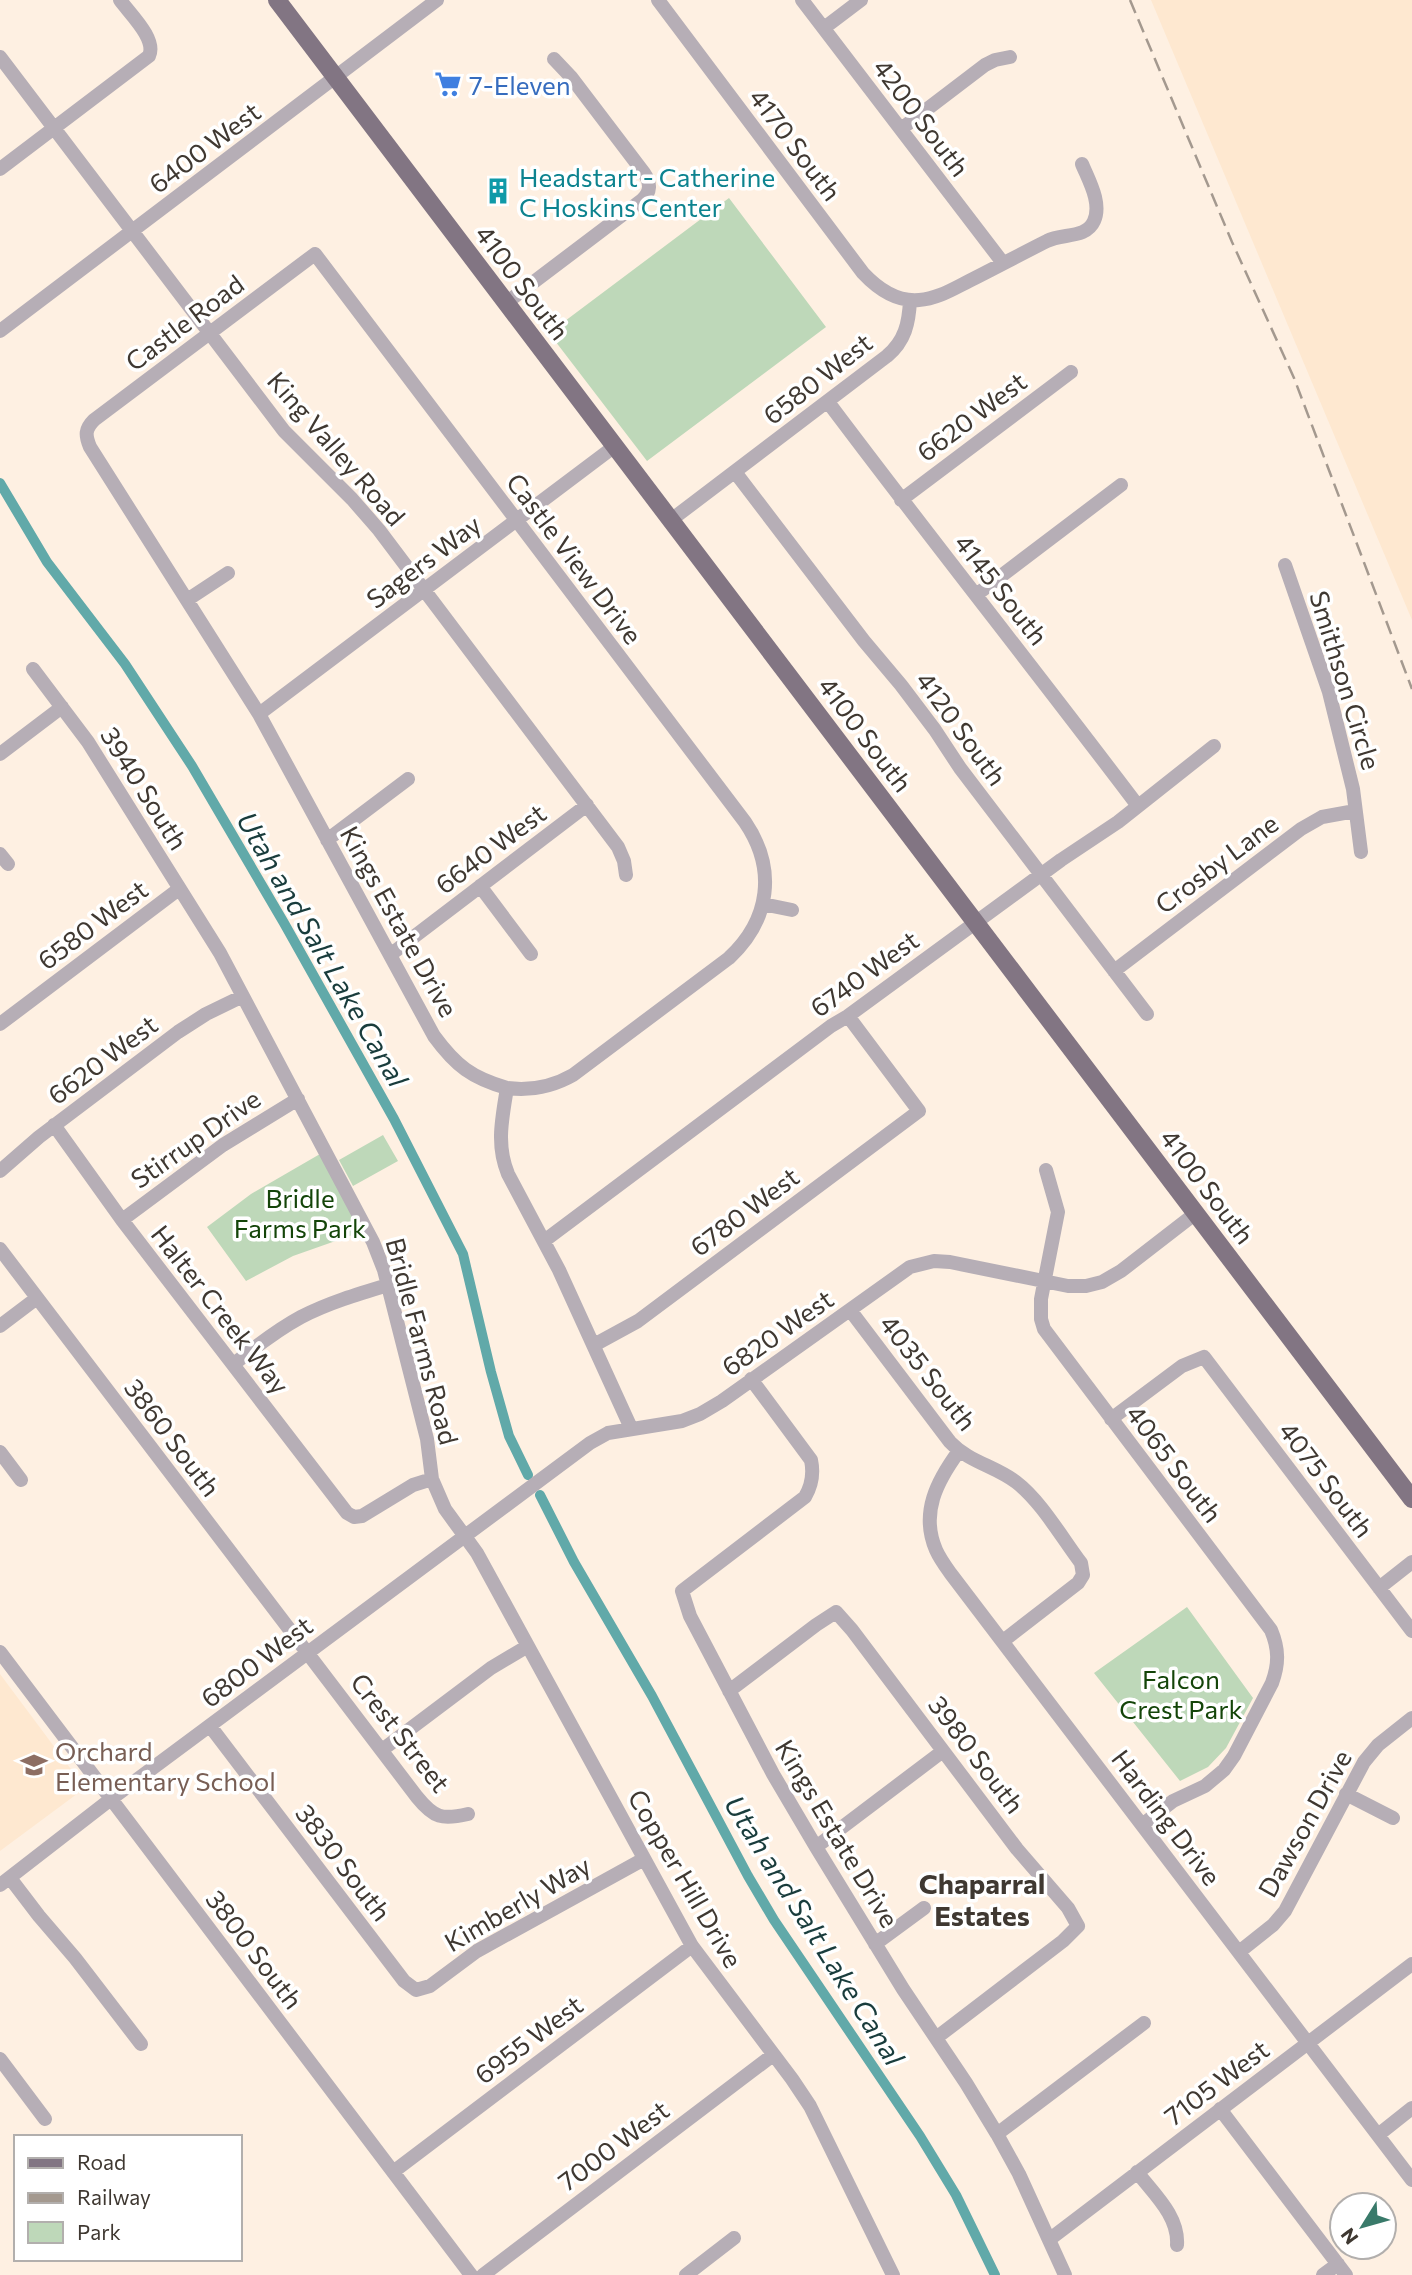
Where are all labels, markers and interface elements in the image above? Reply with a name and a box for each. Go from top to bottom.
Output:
street label: 4200 South [868,52,976,182]
supermarket icon: 7-Eleven [433,69,463,99]
place label: 7-Eleven [469,69,571,100]
street label: 4170 South [744,82,848,206]
street label: 6400 West [142,95,266,199]
place label: Headstart - Catherine C Hoskins Center [519,161,775,222]
building icon: Headstart - Catherine C Hoskins Center [483,176,513,206]
street label: 4100 South [470,218,576,346]
street label: Castle Road [119,268,249,376]
street label: 6580 West [757,326,877,430]
street label: King Valley Road [262,365,412,531]
street label: 6620 West [910,365,1032,467]
street label: Castle View Drive [501,467,649,649]
street label: Sagers Way [360,508,486,614]
street label: 4145 South [949,527,1055,651]
street label: Smithson Circle [1304,587,1388,773]
street label: 4120 South [910,665,1014,791]
street label: 4100 South [813,670,919,798]
street label: 3940 South [95,721,195,855]
street label: 6640 West [429,797,551,899]
water label: Utah and Salt Lake Canal [230,805,416,1093]
street label: Crosby Lane [1149,807,1283,919]
street label: Kings Estate Drive [335,820,465,1022]
street label: 6580 West [31,873,153,975]
street label: 6740 West [804,923,924,1023]
street label: 6620 West [41,1008,163,1110]
street label: Stirrup Drive [124,1082,266,1194]
street label: 4100 South [1155,1122,1261,1250]
street label: 6780 West [684,1160,804,1262]
park label: Bridle Farms Park [234,1182,366,1243]
street label: Halter Creek Way [146,1219,296,1399]
street label: Bridle Farms Road [380,1234,466,1448]
street label: 6820 West [715,1282,839,1382]
street label: 4035 South [874,1308,984,1436]
street label: 3860 South [119,1372,227,1502]
street label: 4065 South [1121,1398,1229,1528]
street label: 4075 South [1273,1415,1381,1543]
street label: 6800 West [194,1609,318,1713]
park label: Falcon Crest Park [1119,1663,1243,1724]
street label: Crest Street [345,1666,457,1798]
street label: 3980 South [923,1689,1031,1819]
street label: Kings Estate Drive [770,1734,906,1932]
place label: Orchard Elementary School [55,1735,276,1796]
street label: Harding Drive [1106,1743,1228,1891]
street label: Dawson Drive [1251,1744,1357,1902]
school or university icon: Orchard Elementary School [19,1750,49,1780]
street label: Copper Hill Drive [622,1783,750,1973]
water label: Utah and Salt Lake Canal [718,1789,913,2072]
street label: 3830 South [290,1797,398,1927]
street label: Kimberly Way [439,1849,595,1957]
district label: Chaparral Estates [919,1866,1045,1932]
street label: 3800 South [200,1884,310,2014]
street label: 6955 West [468,1988,588,2090]
street label: 7105 West [1158,2033,1274,2131]
street label: 7000 West [552,2093,674,2197]
legend [14,2135,242,2261]
text: Road [77,2149,126,2174]
text: Railway [77,2184,151,2209]
north arrow [1328,2191,1398,2261]
text: Park [77,2219,121,2244]
text: N [1336,2224,1363,2249]

